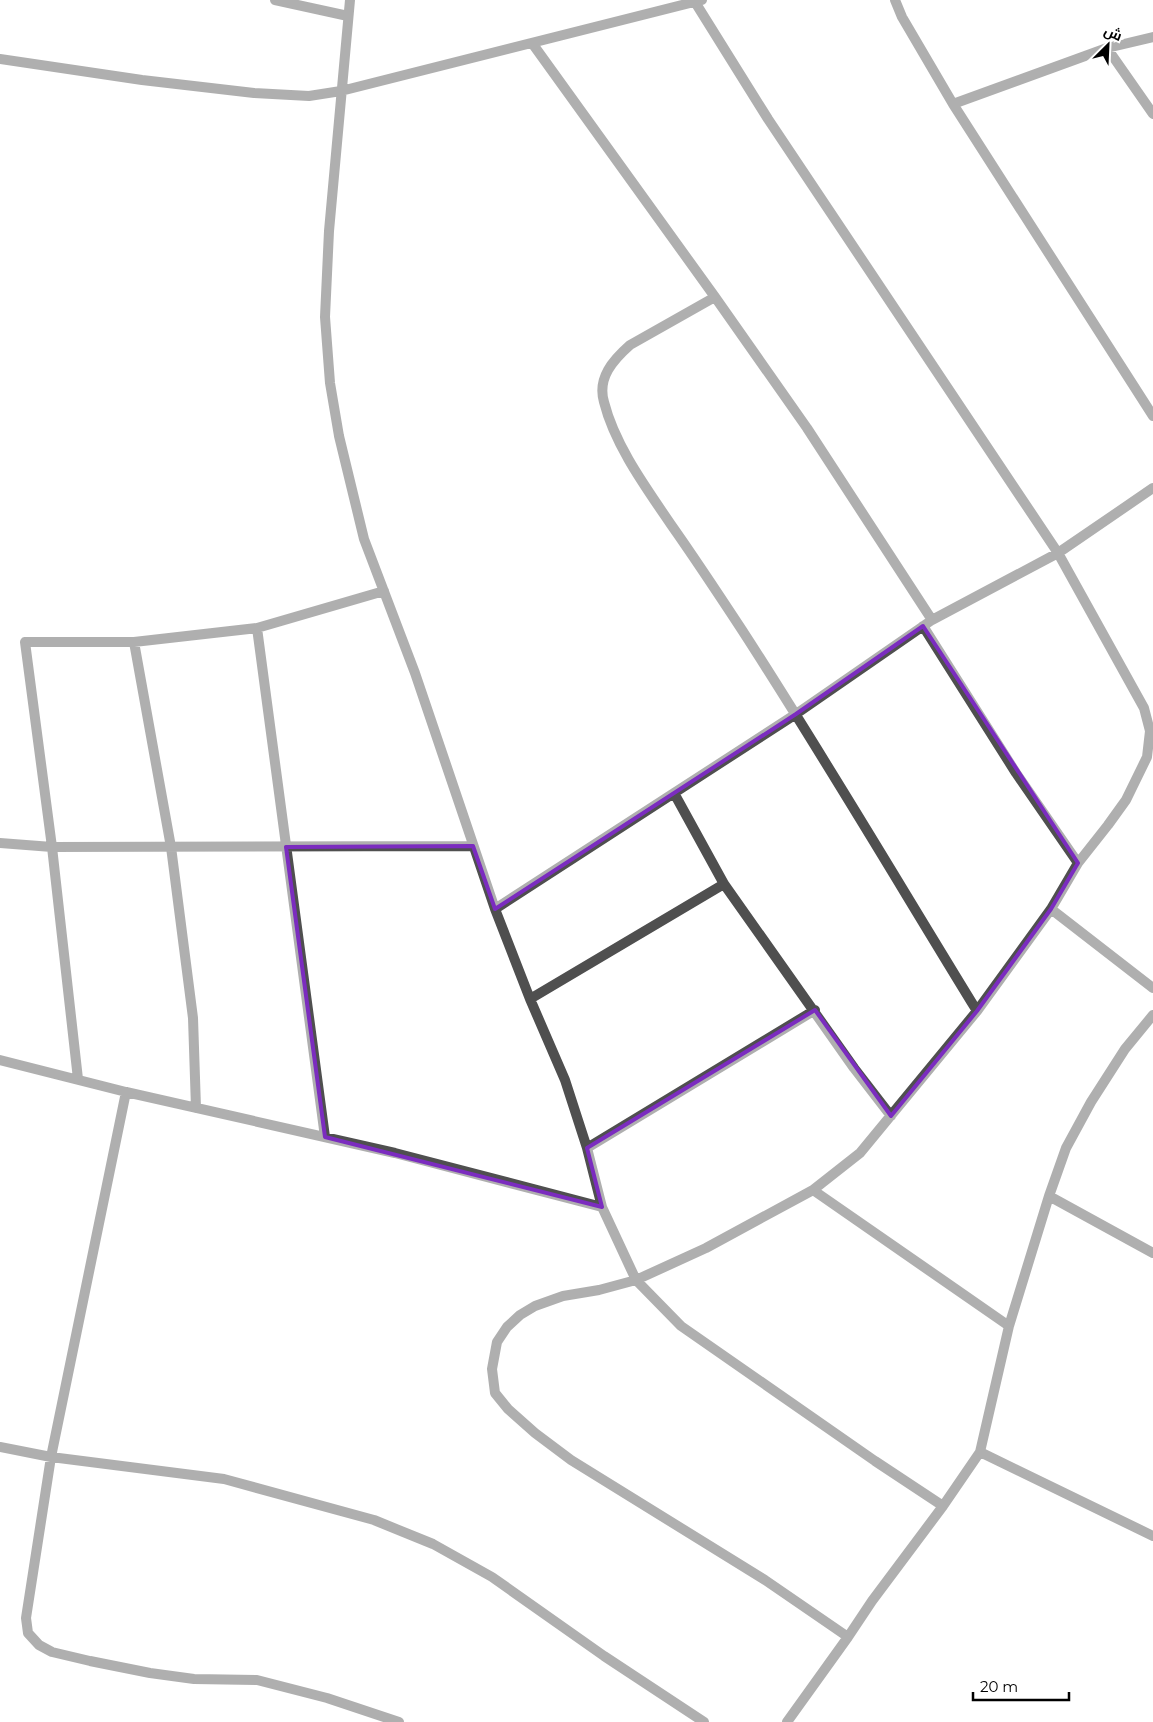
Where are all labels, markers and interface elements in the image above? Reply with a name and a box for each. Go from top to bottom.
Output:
north arrow [1083,20,1133,70]
text: ش [1101,21,1125,45]
scale bar [973,1670,1069,1702]
text: 20 m [980,1677,1018,1696]

